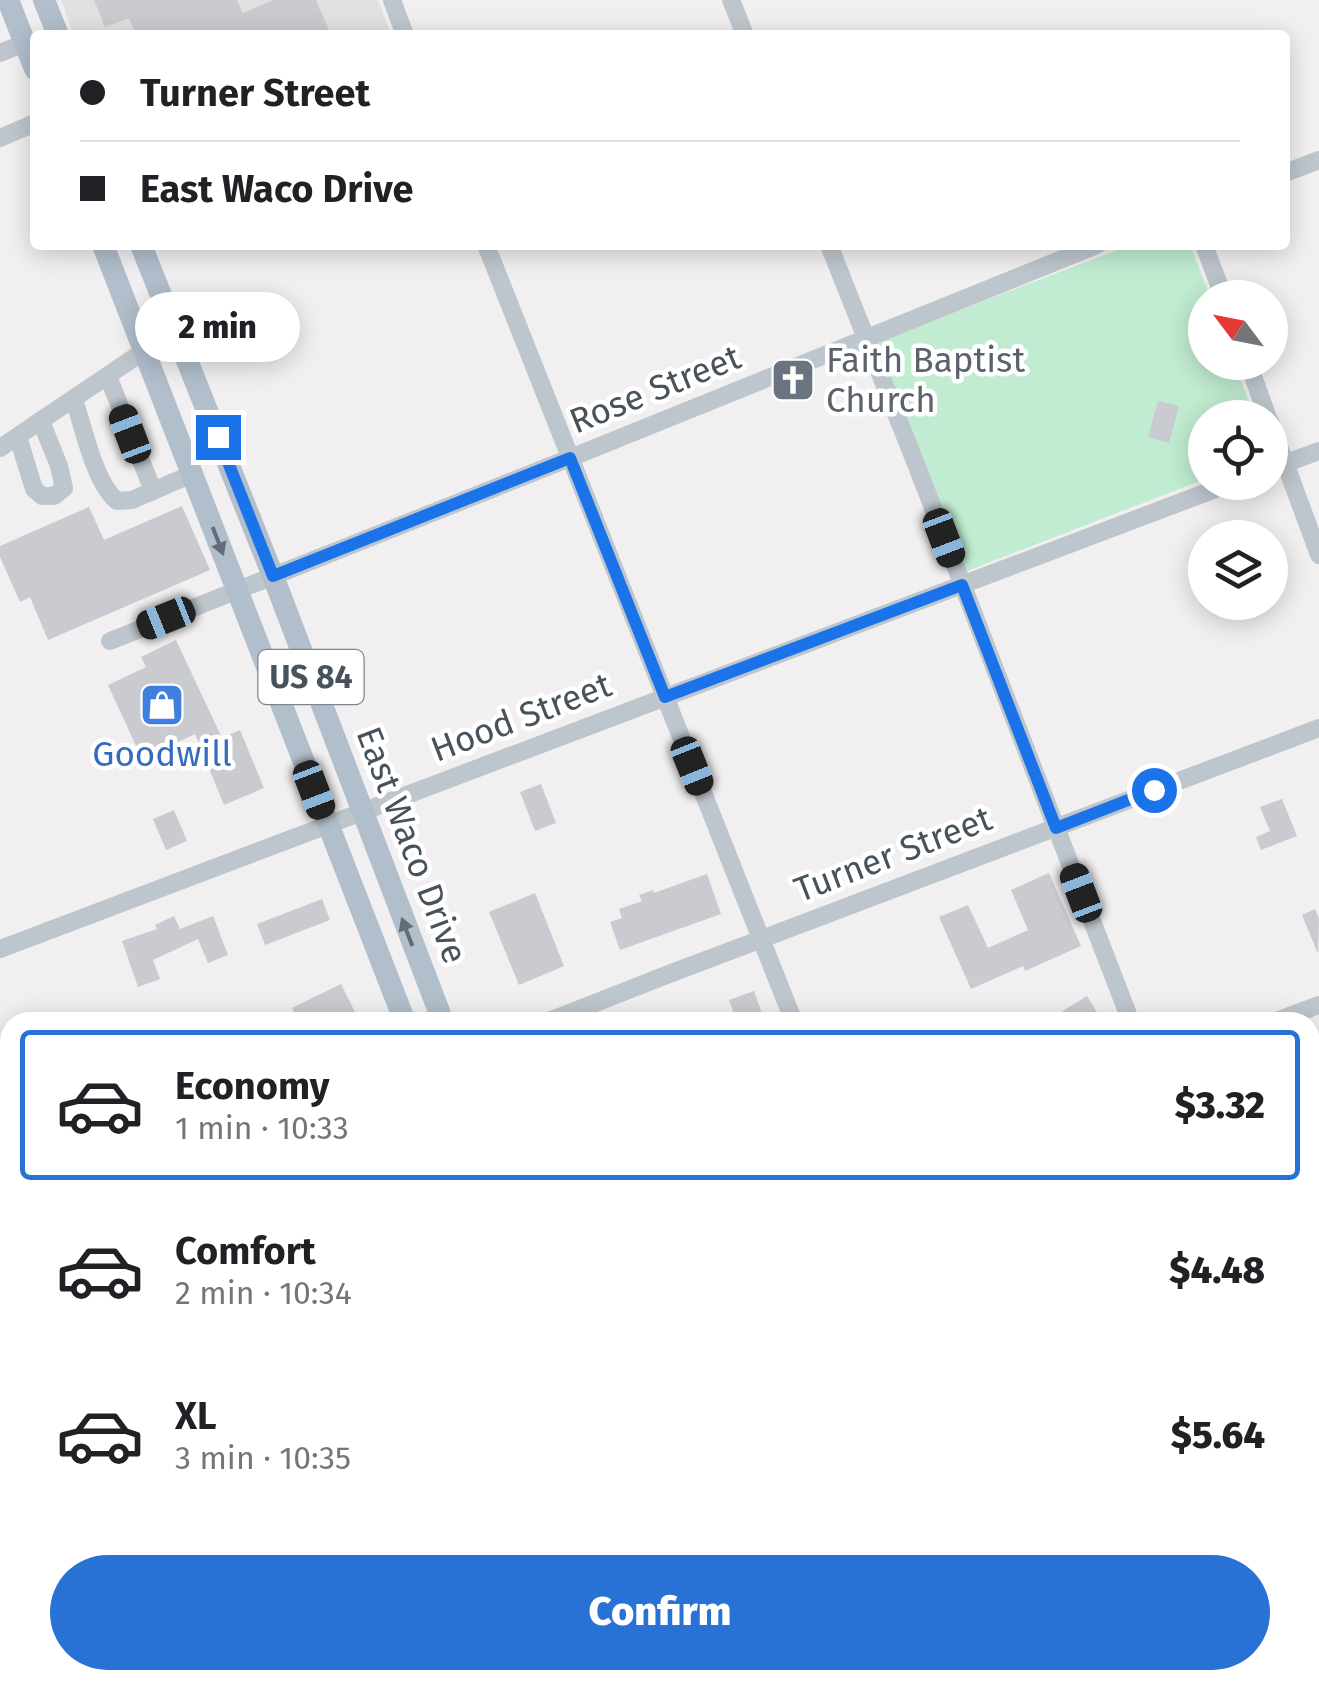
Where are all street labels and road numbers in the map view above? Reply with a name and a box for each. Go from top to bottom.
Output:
street label: Rose Street [563,336,747,442]
road number: US 84 [258,650,364,704]
street label: Hood Street [425,663,617,771]
street label: East Waco Drive [348,721,476,969]
street label: Turner Street [788,797,998,911]

